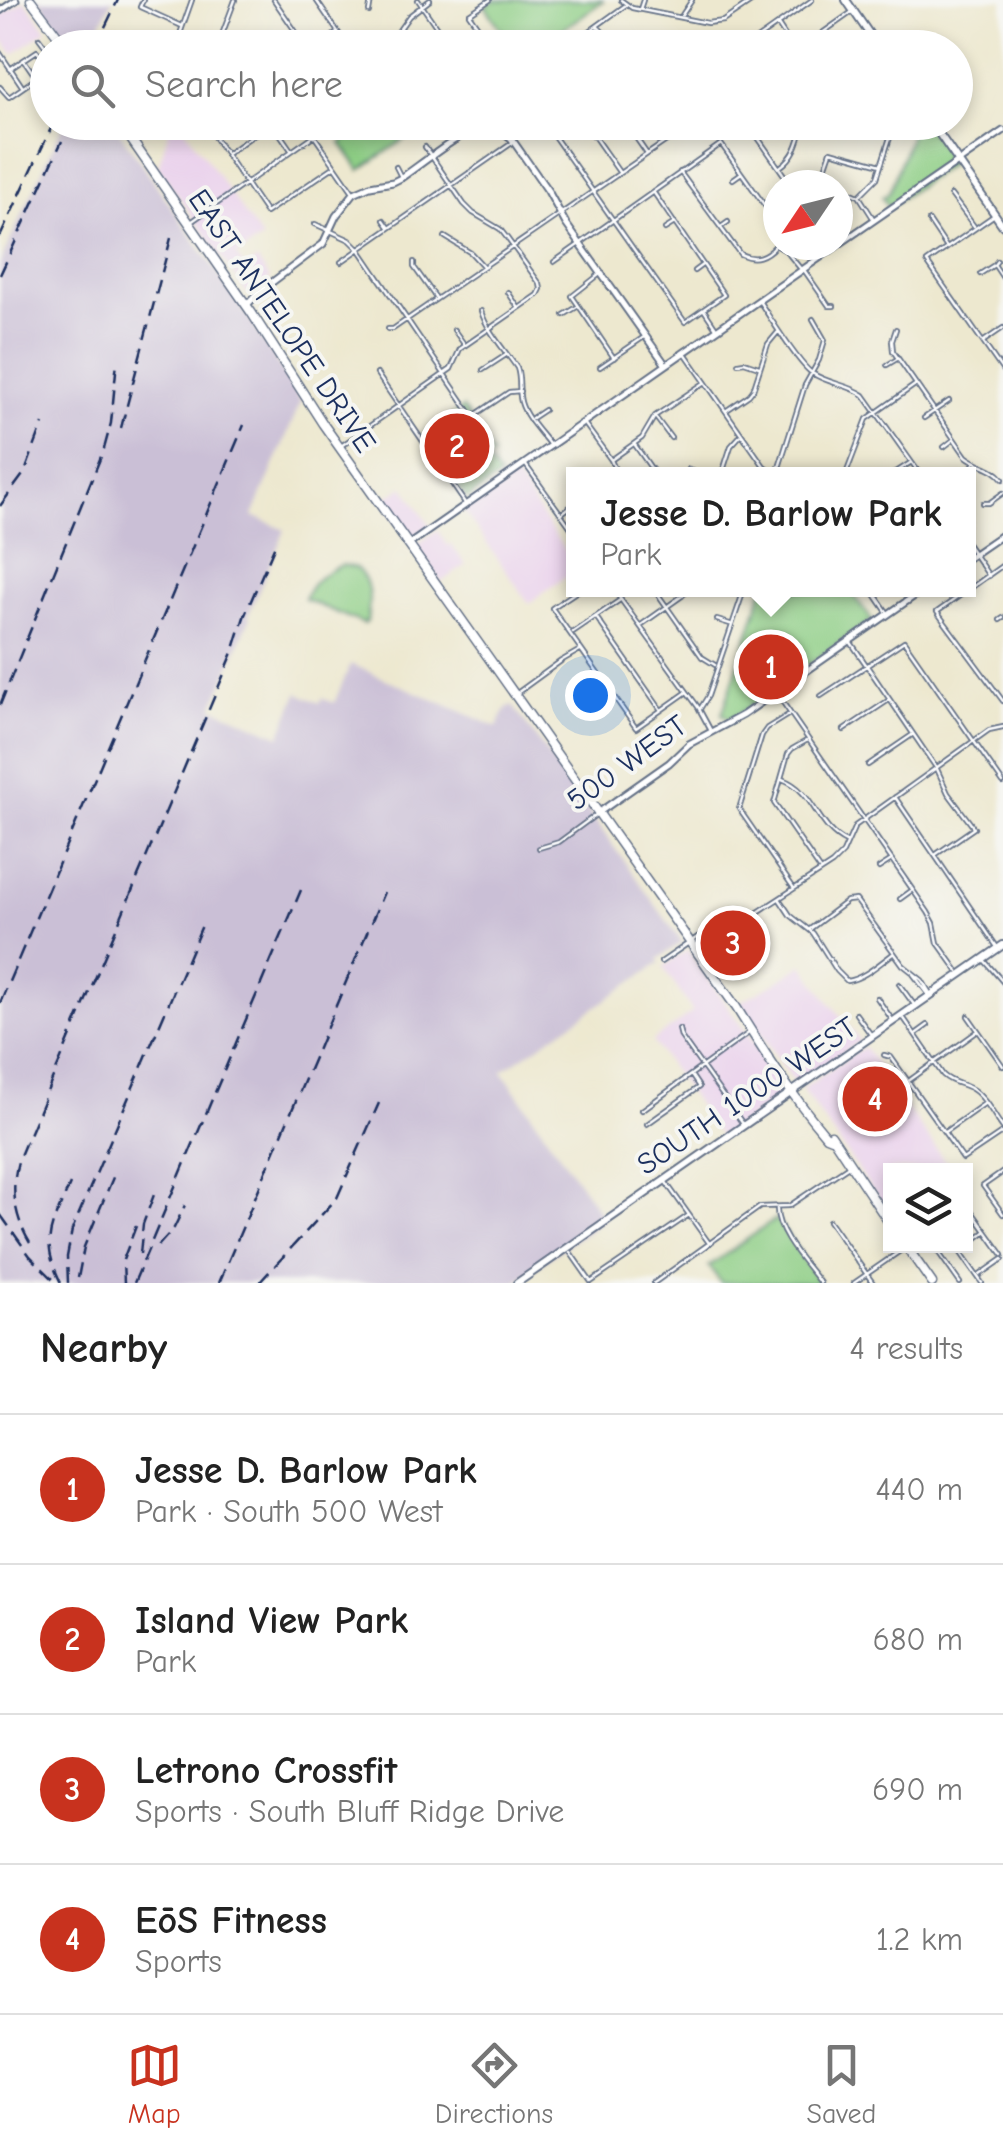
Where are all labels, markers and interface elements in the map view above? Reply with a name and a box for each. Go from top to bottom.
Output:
search box [30,30,973,140]
icon: search [65,58,120,113]
text: Search here [145,63,343,107]
north arrow [763,170,853,260]
street label: EAST ANTELOPE DRIVE [181,183,383,459]
pin: 2 [424,408,490,484]
popup [566,467,976,597]
text: Jesse D. Barlow Park [600,492,942,536]
text: Park [600,536,661,573]
pin: 1 [738,630,804,704]
your location [565,670,616,721]
street label: 500 WEST [560,708,694,818]
pin: 3 [700,906,766,980]
street label: SOUTH 1000 WEST [631,1009,864,1182]
pin: 4 [842,1062,908,1136]
map controls [883,1163,973,1253]
button: layers [883,1163,973,1253]
text: Nearby [40,1324,167,1373]
text: 4 results [850,1330,963,1367]
text: Jesse D. Barlow Park [135,1449,477,1493]
text: 1 [66,1471,79,1508]
text: 440 m [875,1471,963,1508]
text: Park · South 500 West [135,1493,442,1530]
text: Island View Park [135,1599,408,1643]
text: 2 [65,1621,80,1658]
text: 680 m [873,1621,963,1658]
text: Park [135,1643,196,1680]
text: Letrono Crossfit [135,1749,397,1793]
text: 3 [65,1771,80,1808]
text: 690 m [872,1771,963,1808]
text: Sports · South Bluff Ridge Drive [135,1793,564,1830]
text: EōS Fitness [135,1899,327,1943]
text: 4 [65,1921,80,1958]
text: 1.2 km [876,1921,963,1958]
text: Sports [135,1943,222,1980]
tab: Map [127,2038,182,2130]
tab: Directions [435,2038,553,2130]
tab: Saved [806,2038,876,2130]

